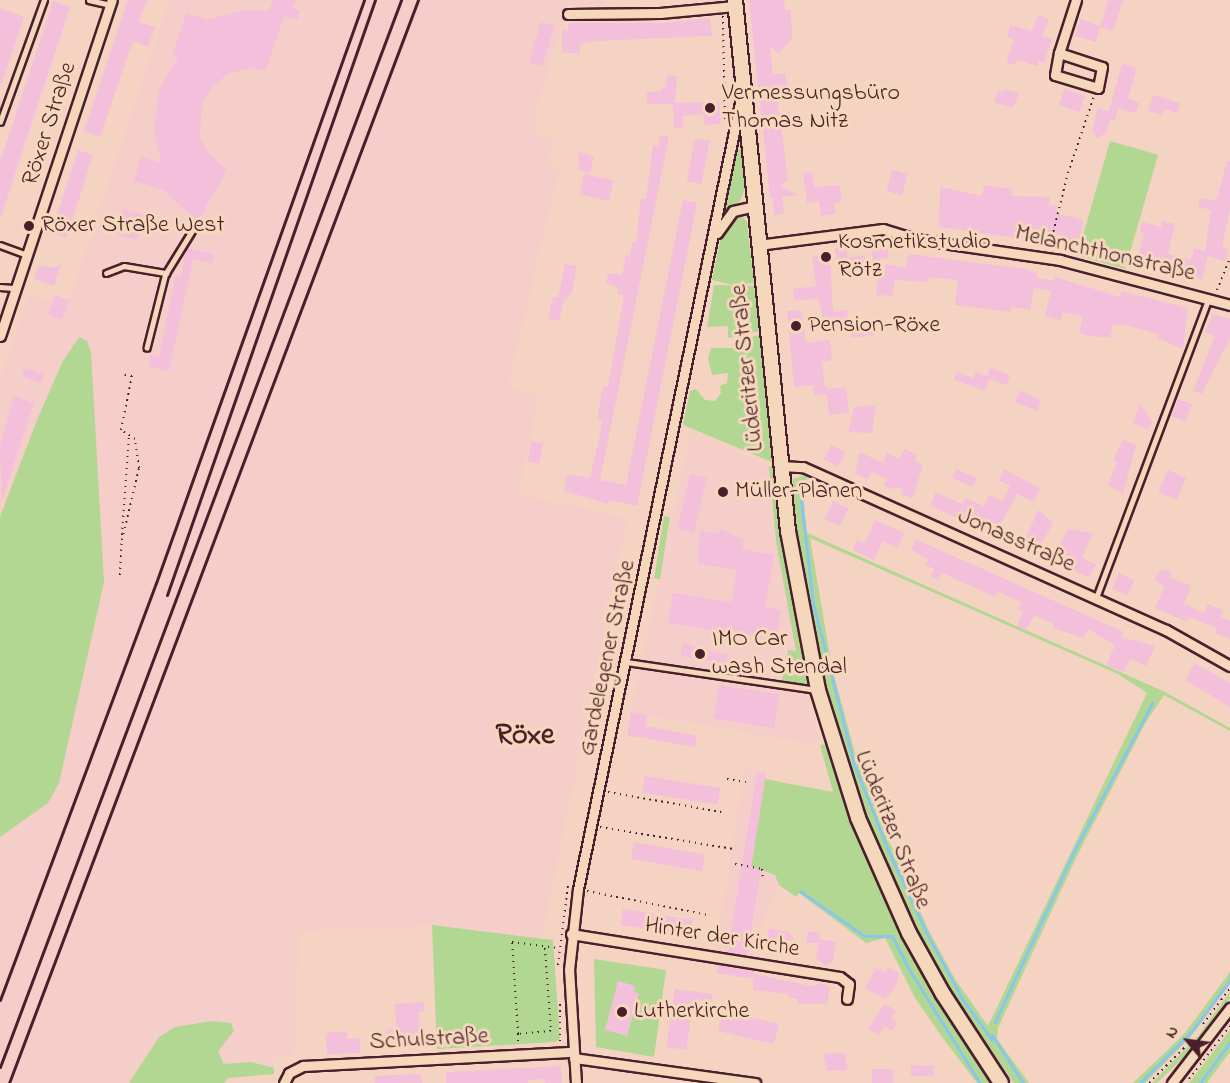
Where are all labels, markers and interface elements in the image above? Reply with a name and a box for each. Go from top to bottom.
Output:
street label: Röxer Straße [17,59,83,189]
place label: Vermessungsbüro Thomas Nitz [722,80,900,136]
marker: Vermessungsbüro Thomas Nitz [703,101,717,115]
place label: Röxer Straße West [41,212,225,240]
marker: Röxer Straße West [22,219,36,233]
street label: Melanchthonstraße [1012,219,1198,289]
place label: Kosmetikstudio Rötz [838,229,991,285]
marker: Kosmetikstudio Rötz [819,250,833,264]
street label: Lüderitzer Straße [725,283,771,453]
place label: Pension-Röxe [808,312,940,340]
marker: Pension-Röxe [789,319,803,333]
place label: Müller-Planen [735,478,862,506]
marker: Müller-Planen [716,485,730,499]
street label: Jonasstraße [953,502,1079,580]
street label: Gardelegener Straße [573,558,643,758]
place label: IMO Car wash Stendal [712,626,847,682]
marker: IMO Car wash Stendal [693,647,707,661]
district label: Röxe [495,718,555,754]
street label: Lüderitzer Straße [847,747,937,913]
street label: Hinter der Kirche [643,912,801,964]
place label: Lutherkirche [634,998,749,1026]
marker: Lutherkirche [615,1005,629,1019]
north arrow [1158,1011,1218,1071]
text: N [1159,1022,1185,1043]
street label: Schulstraße [369,1023,489,1057]

